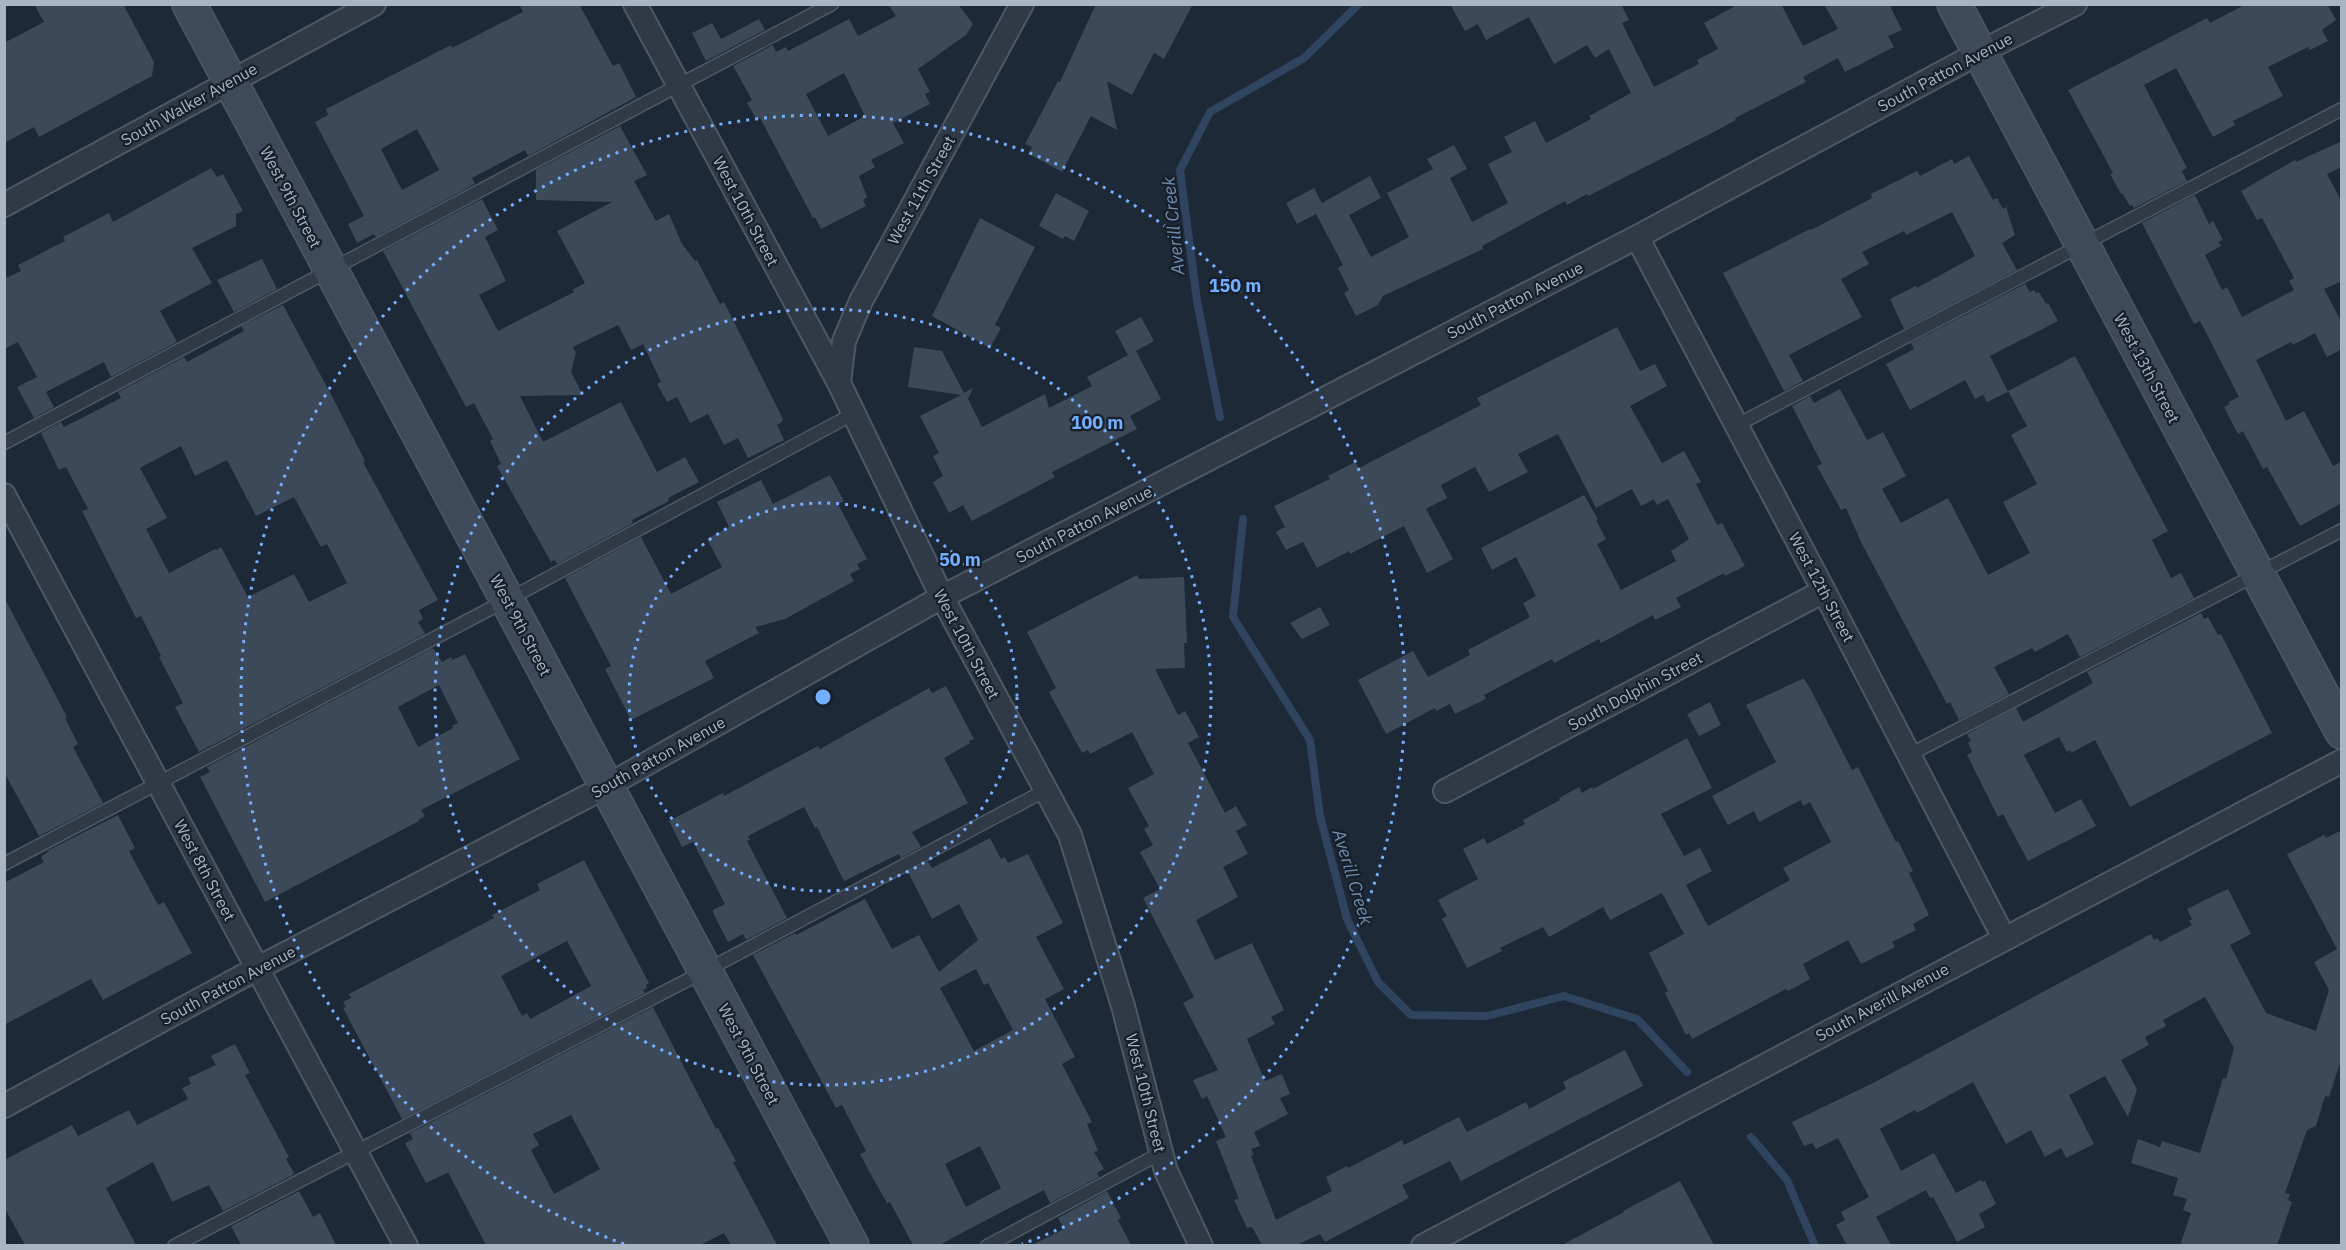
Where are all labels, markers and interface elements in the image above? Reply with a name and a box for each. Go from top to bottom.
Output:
street label: South Patton Avenue [1874,28,2016,116]
street label: South Walker Avenue [117,58,261,150]
street label: West 11th Street [883,132,959,248]
street label: West 9th Street [256,143,326,251]
street label: West 10th Street [709,153,783,269]
water label: Averill Creek [1156,175,1190,277]
street label: South Patton Avenue [1444,257,1587,343]
text: 150 m [1209,274,1261,297]
street label: West 13th Street [2110,310,2184,426]
text: 100 m [1071,411,1123,434]
street label: South Patton Avenue [1013,481,1156,567]
street label: West 12th Street [1785,529,1859,645]
text: 50 m [939,548,981,571]
street label: West 9th Street [486,571,556,679]
street label: West 10th Street [930,586,1004,702]
street label: South Dolphin Street [1565,647,1705,735]
centre of rings [813,687,833,707]
street label: South Patton Avenue [587,712,729,802]
street label: West 8th Street [170,816,240,924]
water label: Averill Creek [1327,826,1379,928]
street label: South Patton Avenue [157,941,299,1029]
street label: South Averill Avenue [1812,958,1952,1046]
street label: West 9th Street [714,1000,784,1108]
street label: West 10th Street [1122,1032,1170,1154]

